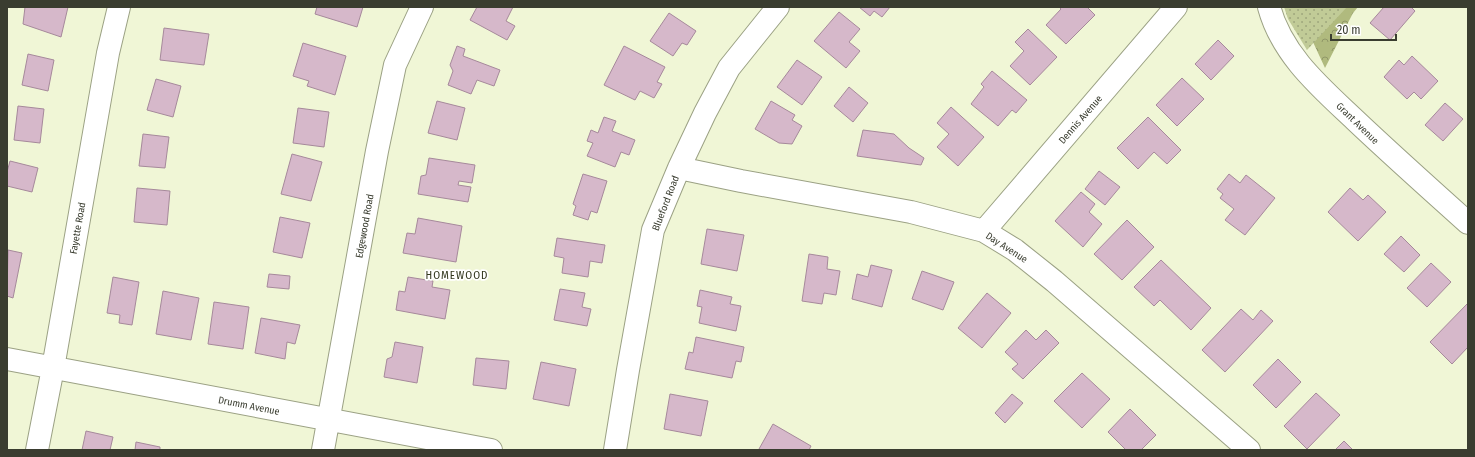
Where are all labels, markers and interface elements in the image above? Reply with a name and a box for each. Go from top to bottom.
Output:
scale bar [1331,16,1396,42]
text: 20 m [1337,23,1361,37]
street label: Dennis Avenue [1056,93,1105,146]
street label: Grant Avenue [1333,100,1381,147]
street label: Blueford Road [650,174,682,233]
street label: Edgewood Road [353,193,377,259]
street label: Fayette Road [68,201,88,255]
street label: Day Avenue [983,230,1030,266]
district label: HOMEWOOD [426,269,488,282]
street label: Drumm Avenue [217,394,281,418]

